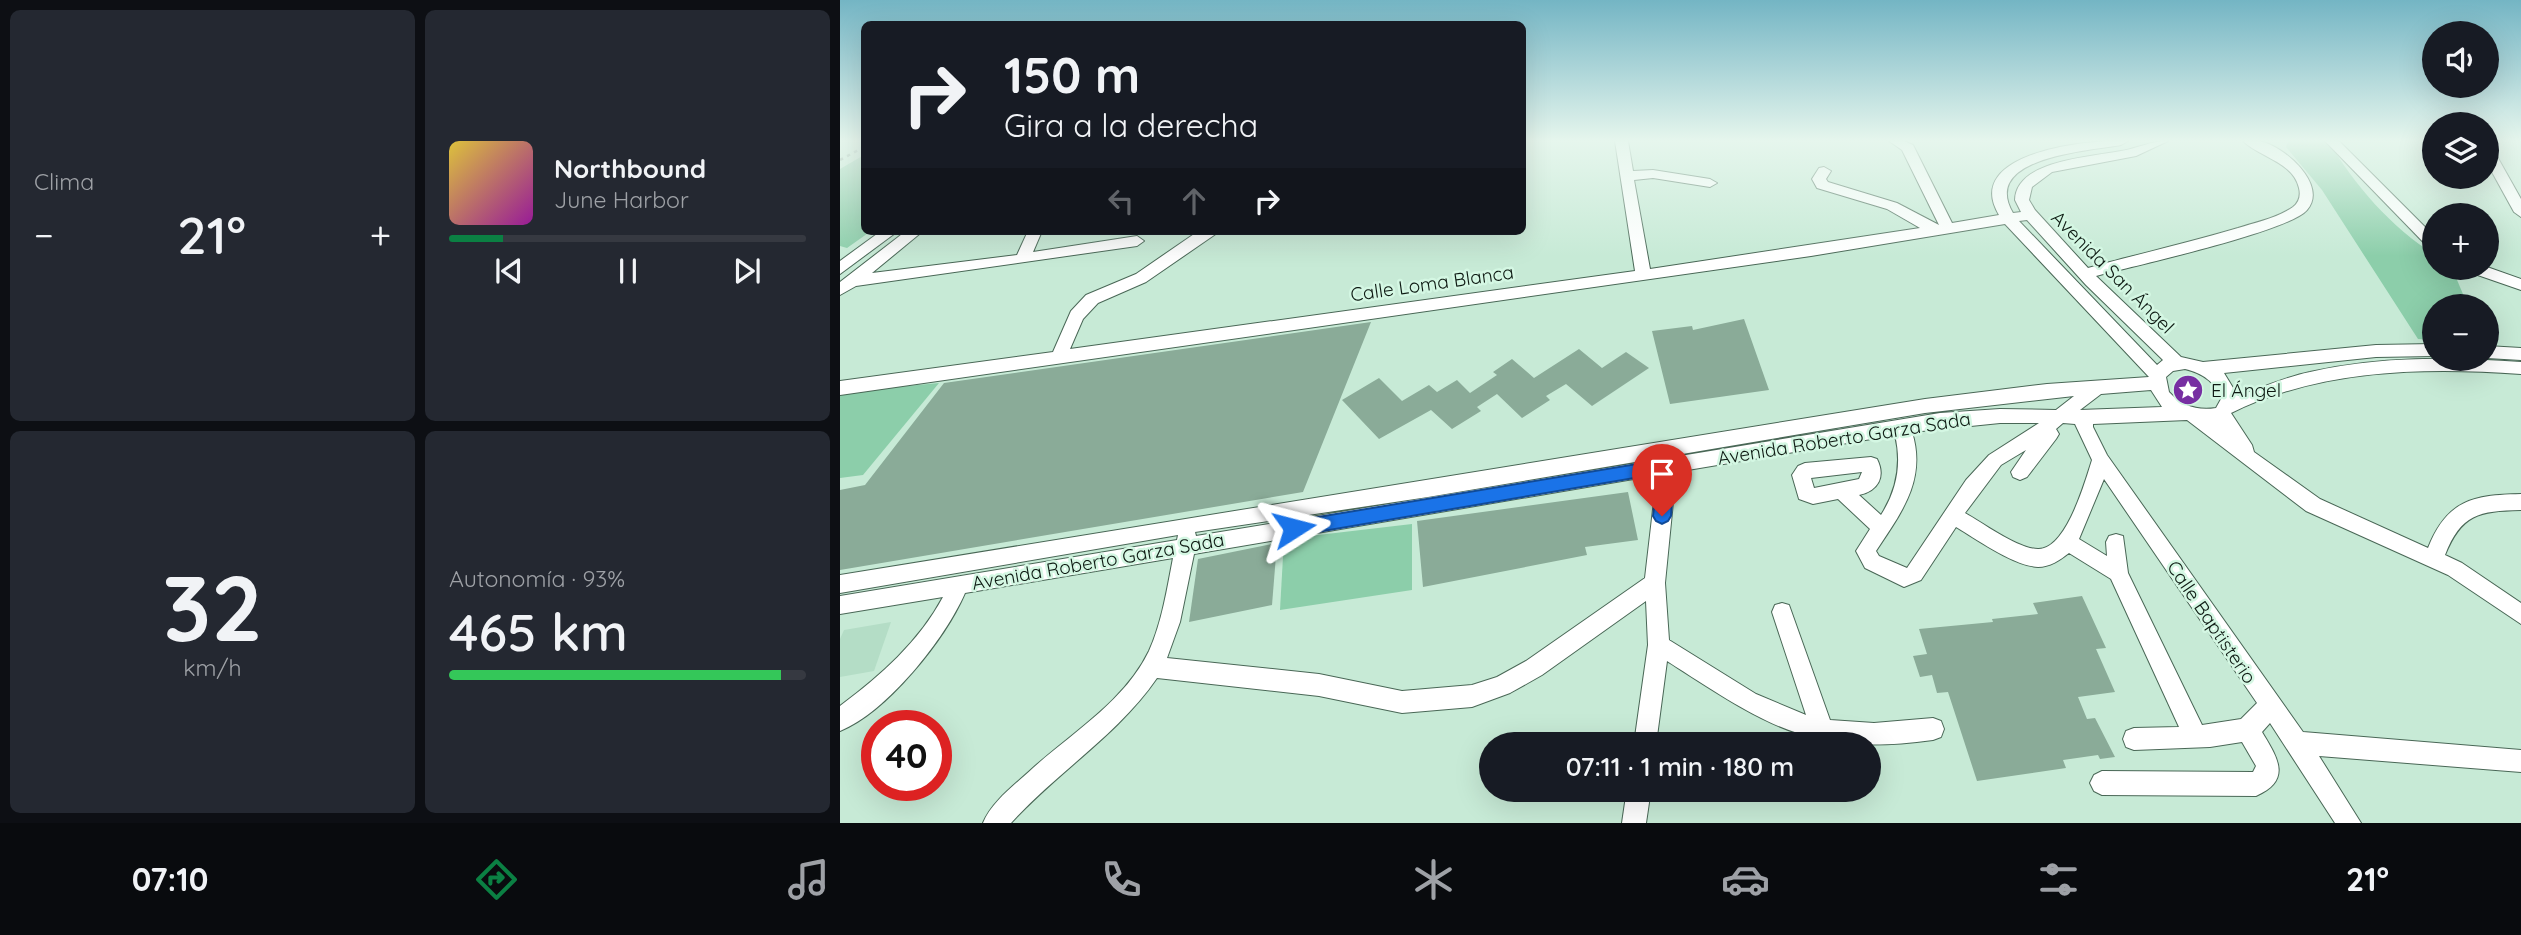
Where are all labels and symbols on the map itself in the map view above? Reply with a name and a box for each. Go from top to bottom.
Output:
street label: Avenida San Ángel [2047,206,2179,338]
street label: Calle Loma Blanca [1349,260,1515,306]
place icon: El Ángel [2171,373,2205,407]
place label: El Ángel [2211,378,2281,402]
street label: Avenida Roberto Garza Sada [1716,406,1972,470]
pin [1632,444,1692,516]
position arrow [1257,491,1331,565]
street label: Avenida Roberto Garza Sada [970,527,1226,595]
street label: Calle Baptisterio [2162,556,2262,688]
speed limit sign: 40 [861,710,952,801]

